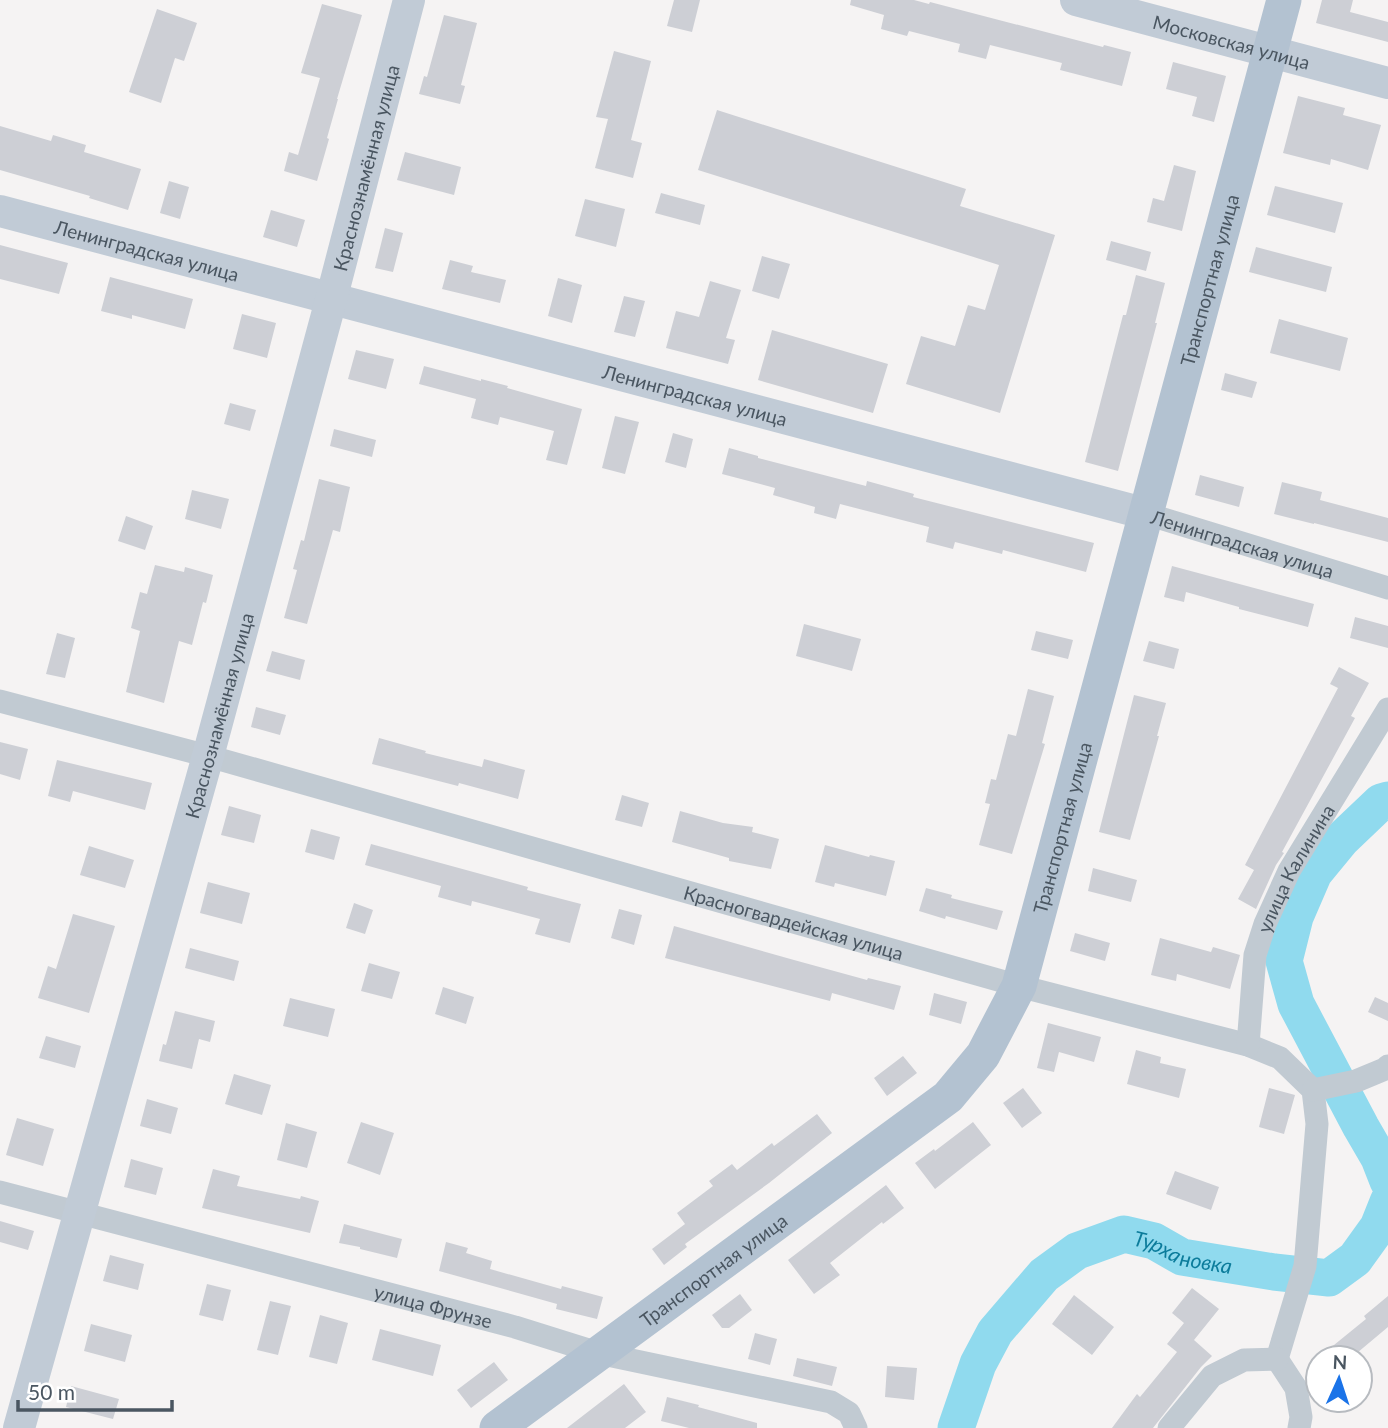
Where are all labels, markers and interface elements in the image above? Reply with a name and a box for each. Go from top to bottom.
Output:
street label: Московская улица [1151,10,1313,73]
street label: Краснознамённая улица [328,62,403,273]
street label: Транспортная улица [1175,192,1243,368]
street label: Ленинградская улица [51,214,242,285]
street label: Ленинградская улица [599,359,790,430]
street label: Ленинградская улица [1147,504,1337,582]
street label: Краснознамённая улица [180,610,258,821]
street label: Транспортная улица [1028,739,1096,916]
street label: улица Калинина [1252,800,1339,935]
street label: Красногвардейская улица [681,880,906,964]
street label: Транспортная улица [635,1208,791,1331]
water label: Турхановка [1131,1224,1234,1277]
street label: улица Фрунзе [372,1279,495,1332]
north arrow [1304,1344,1374,1414]
text: N [1332,1350,1348,1373]
scale bar [18,1368,172,1412]
text: 50 m [28,1379,75,1404]

